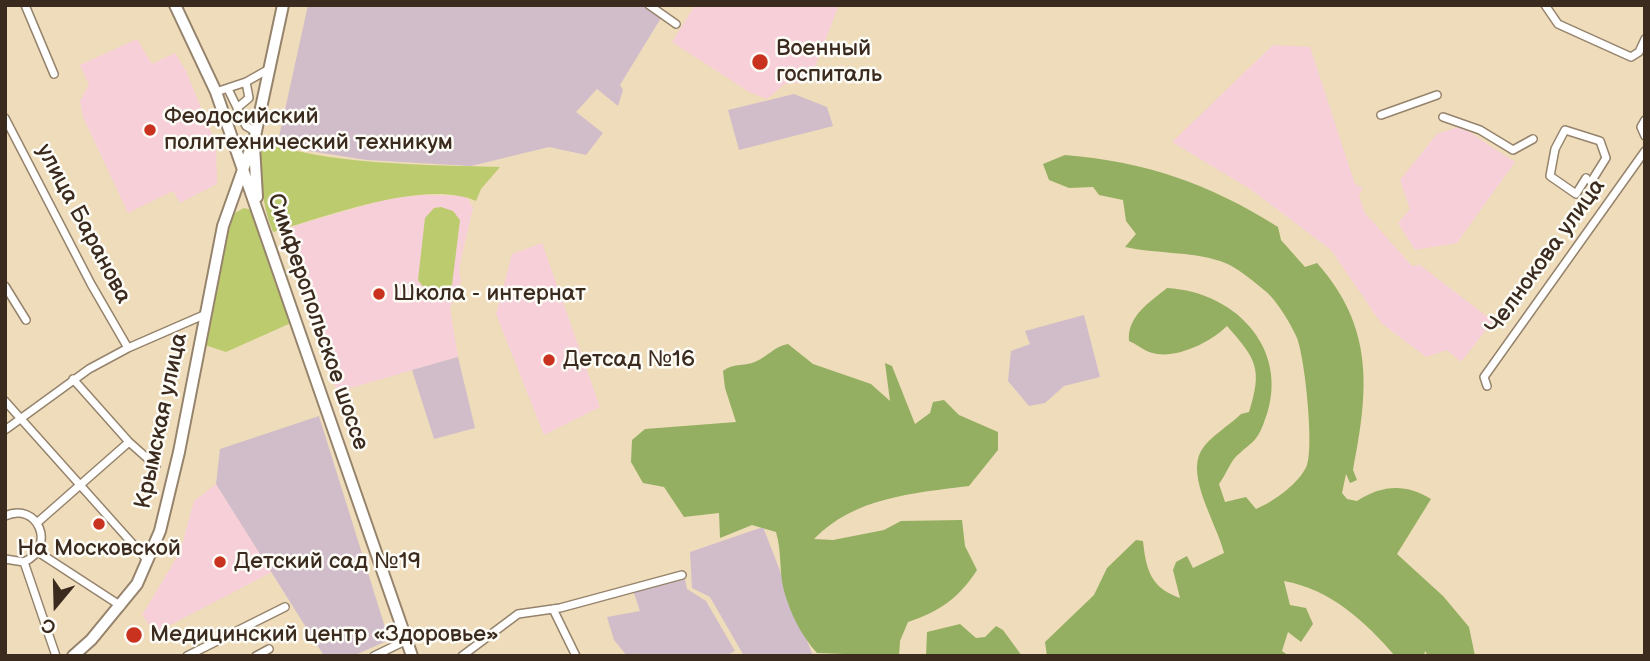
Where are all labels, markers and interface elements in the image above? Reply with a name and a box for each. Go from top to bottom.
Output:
place label: Военный госпиталь [776,35,882,89]
marker: Военный госпиталь [750,52,770,72]
place label: Феодосийский политехнический техникум [164,103,453,157]
marker: Феодосийский политехнический техникум [142,122,158,138]
street label: улица Баранова [29,140,137,308]
street label: Челнокова улица [1480,174,1612,340]
street label: Симферопольское шоссе [260,190,374,454]
place label: Школа - интернат [393,280,586,308]
marker: Школа - интернат [371,286,387,302]
street label: Крымская улица [130,331,194,511]
place label: Детсад №16 [563,346,695,374]
marker: Детсад №16 [541,352,557,368]
marker: На Московской [91,516,107,532]
place label: На Московской [17,535,181,563]
place label: Детский сад №19 [234,548,421,576]
marker: Детский сад №19 [212,554,228,570]
north arrow [21,570,91,640]
text: С [39,612,59,638]
place label: Медицинский центр «Здоровье» [150,621,499,649]
marker: Медицинский центр «Здоровье» [124,625,144,645]

